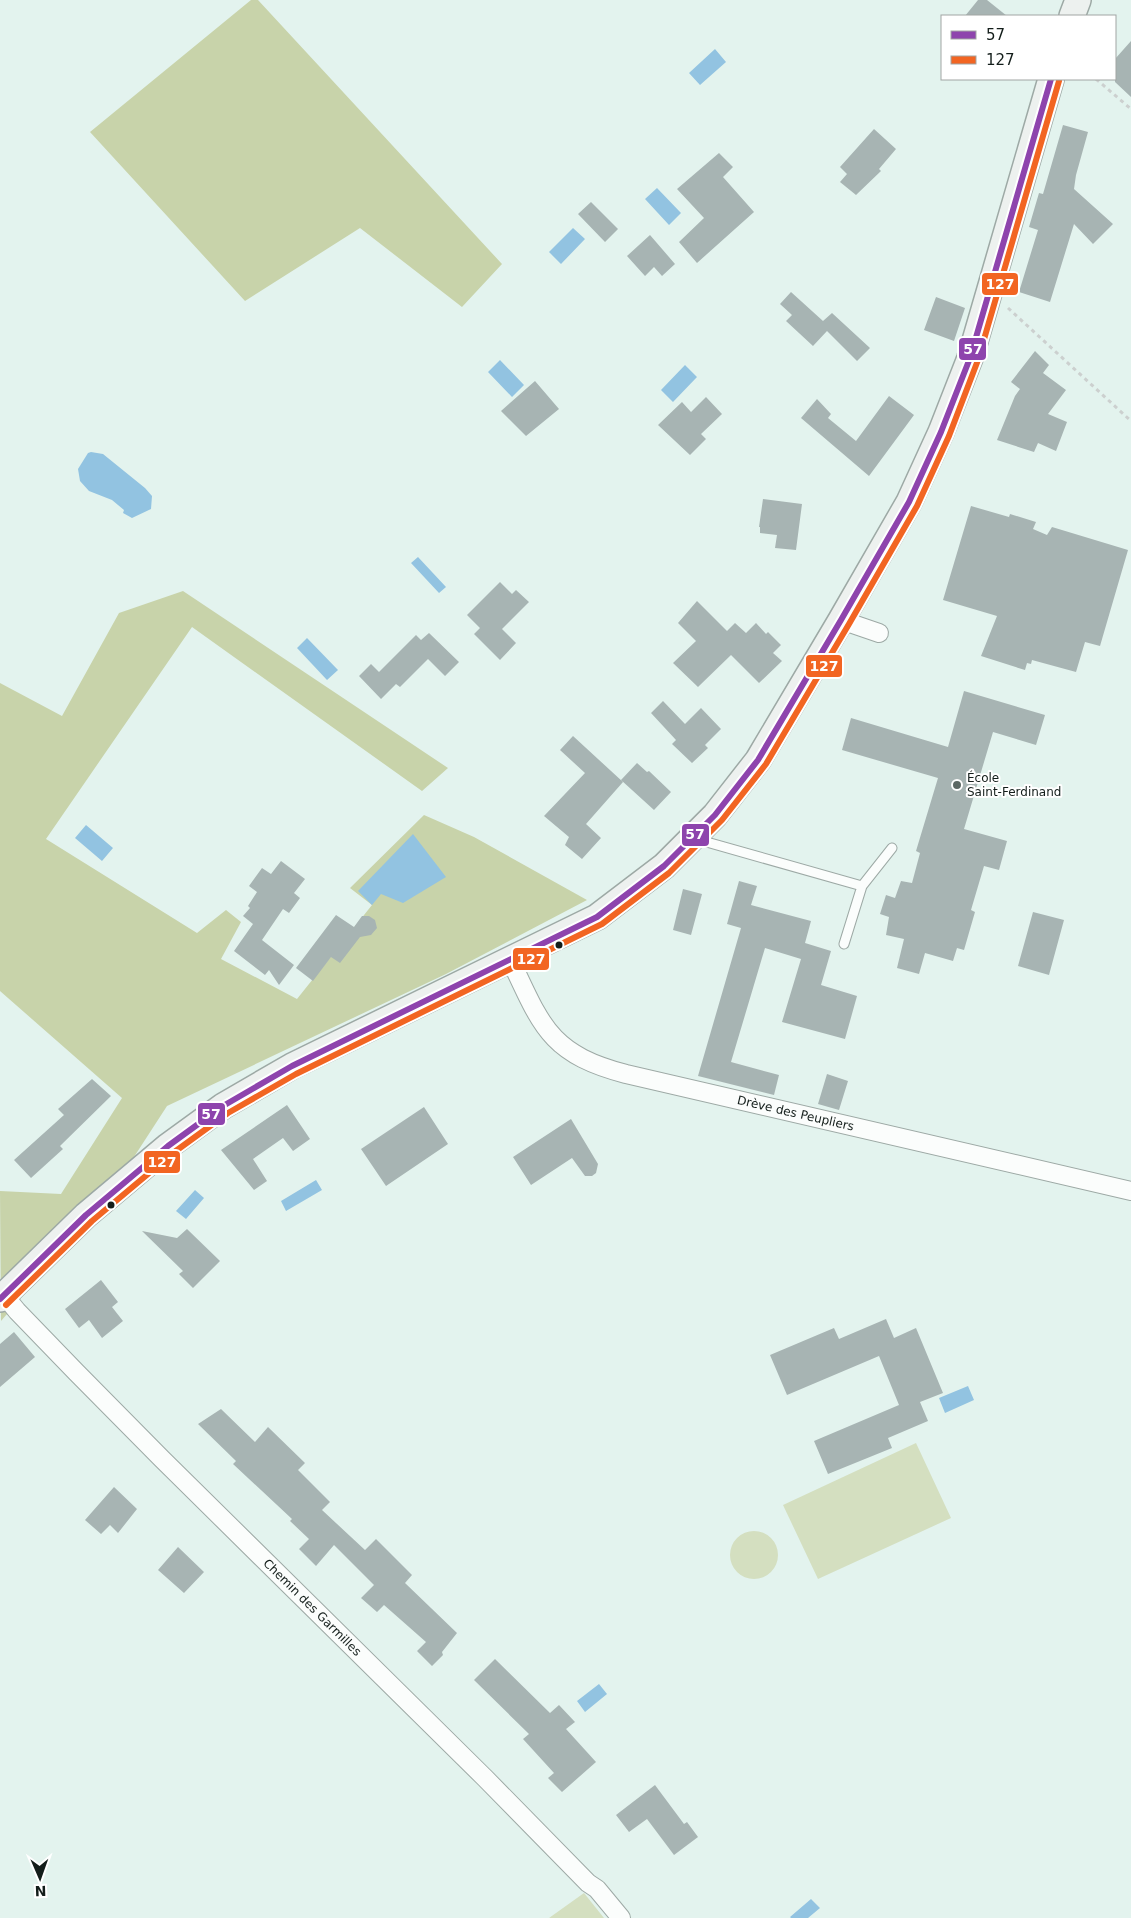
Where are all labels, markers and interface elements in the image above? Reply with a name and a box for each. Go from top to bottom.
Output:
legend [941,15,1116,80]
text: 57 [986,26,1005,44]
text: 127 [986,51,1015,69]
line badge: 127 [981,272,1019,296]
text: 127 [985,276,1015,292]
line badge: 57 [958,337,987,361]
text: 57 [963,341,983,357]
line badge: 127 [805,654,843,678]
text: 127 [809,658,839,674]
place label: École Saint-Ferdinand [967,770,1061,799]
marker: École Saint-Ferdinand [951,779,963,791]
line badge: 57 [681,823,710,847]
text: 57 [685,826,705,842]
unlabelled marker [554,940,564,950]
line badge: 127 [512,947,550,971]
text: 127 [516,951,546,967]
street label: Drève des Peupliers [736,1093,855,1134]
line badge: 57 [197,1102,226,1126]
text: 57 [201,1106,221,1122]
line badge: 127 [143,1150,181,1174]
text: 127 [147,1154,177,1170]
unlabelled marker [106,1200,116,1210]
street label: Chemin des Garmilles [260,1556,364,1659]
north arrow [15,1853,65,1903]
text: N [34,1883,47,1899]

